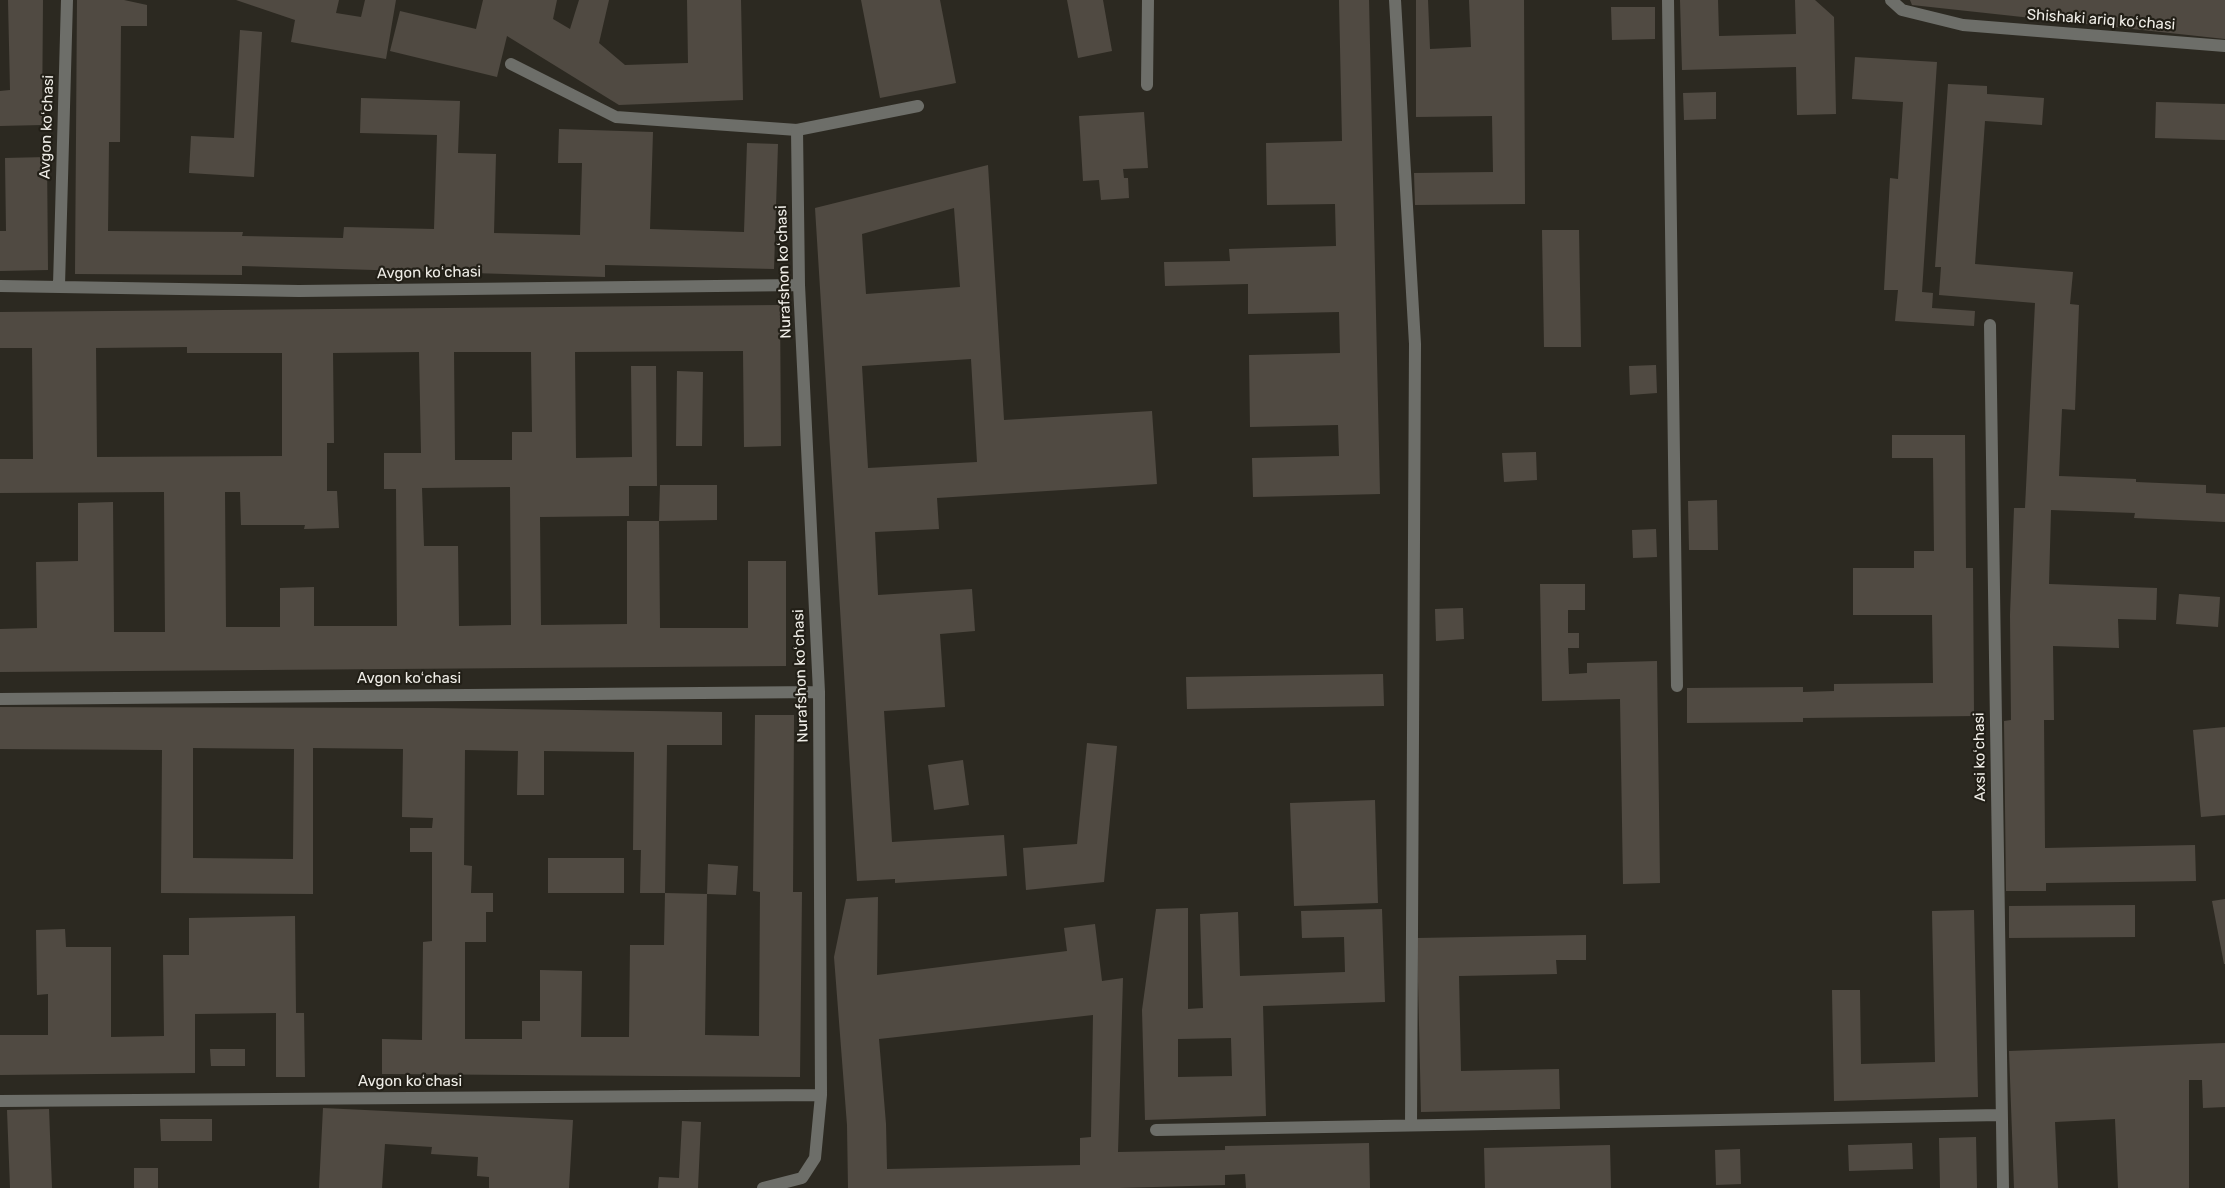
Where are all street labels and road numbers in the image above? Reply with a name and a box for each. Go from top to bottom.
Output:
street label: Shishaki ariq koʻchasi [2026,6,2176,34]
street label: Avgon koʻchasi [36,75,58,179]
street label: Nurafshon koʻchasi [773,205,795,339]
street label: Avgon koʻchasi [377,263,481,283]
street label: Nurafshon koʻchasi [790,609,812,743]
street label: Avgon koʻchasi [357,670,461,688]
street label: Axsi koʻchasi [1970,712,1990,802]
street label: Avgon koʻchasi [358,1073,462,1091]

